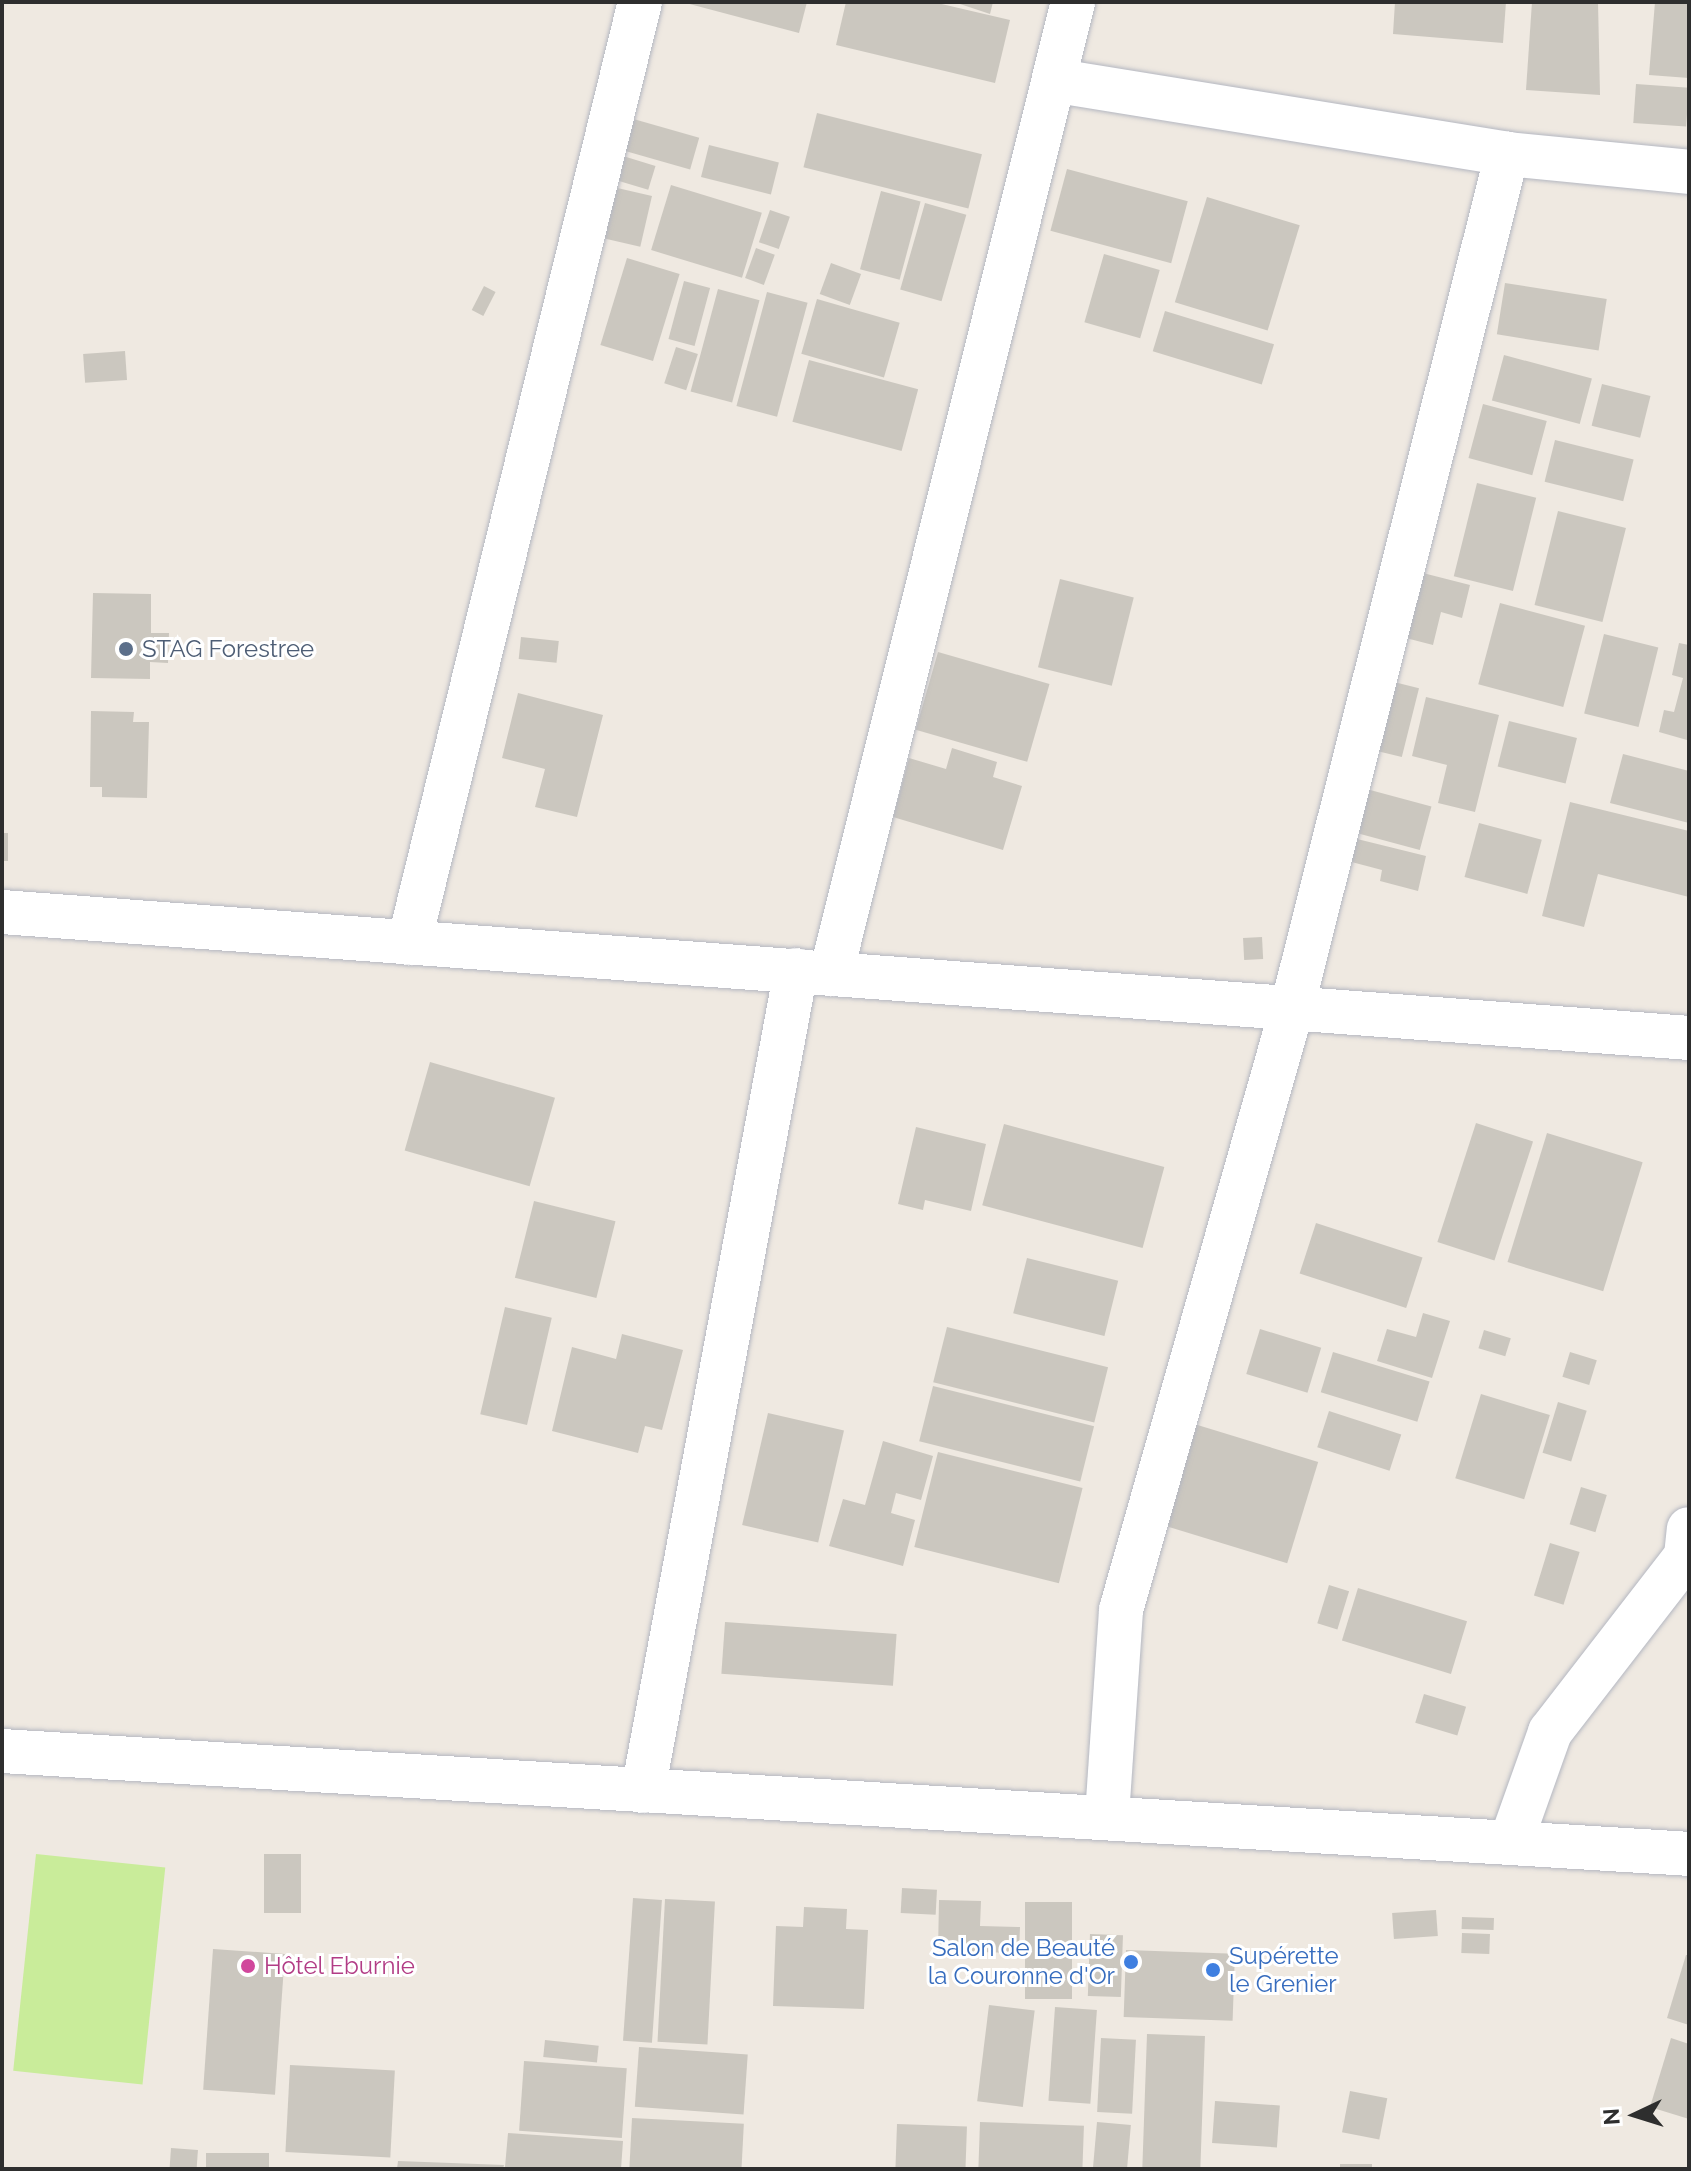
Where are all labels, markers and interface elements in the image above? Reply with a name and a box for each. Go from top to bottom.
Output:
place label: STAG Forestree [142,635,314,663]
marker: STAG Forestree [117,640,135,658]
place label: Salon de Beauté la Couronne d'Or [928,1934,1115,1990]
place label: Supérette le Grenier [1229,1942,1339,1998]
place label: Hôtel Eburnie [264,1952,416,1980]
marker: Salon de Beauté la Couronne d'Or [1122,1953,1140,1971]
marker: Hôtel Eburnie [239,1957,257,1975]
marker: Supérette le Grenier [1204,1961,1222,1979]
north arrow [1595,2075,1675,2155]
text: N [1598,2107,1625,2126]

